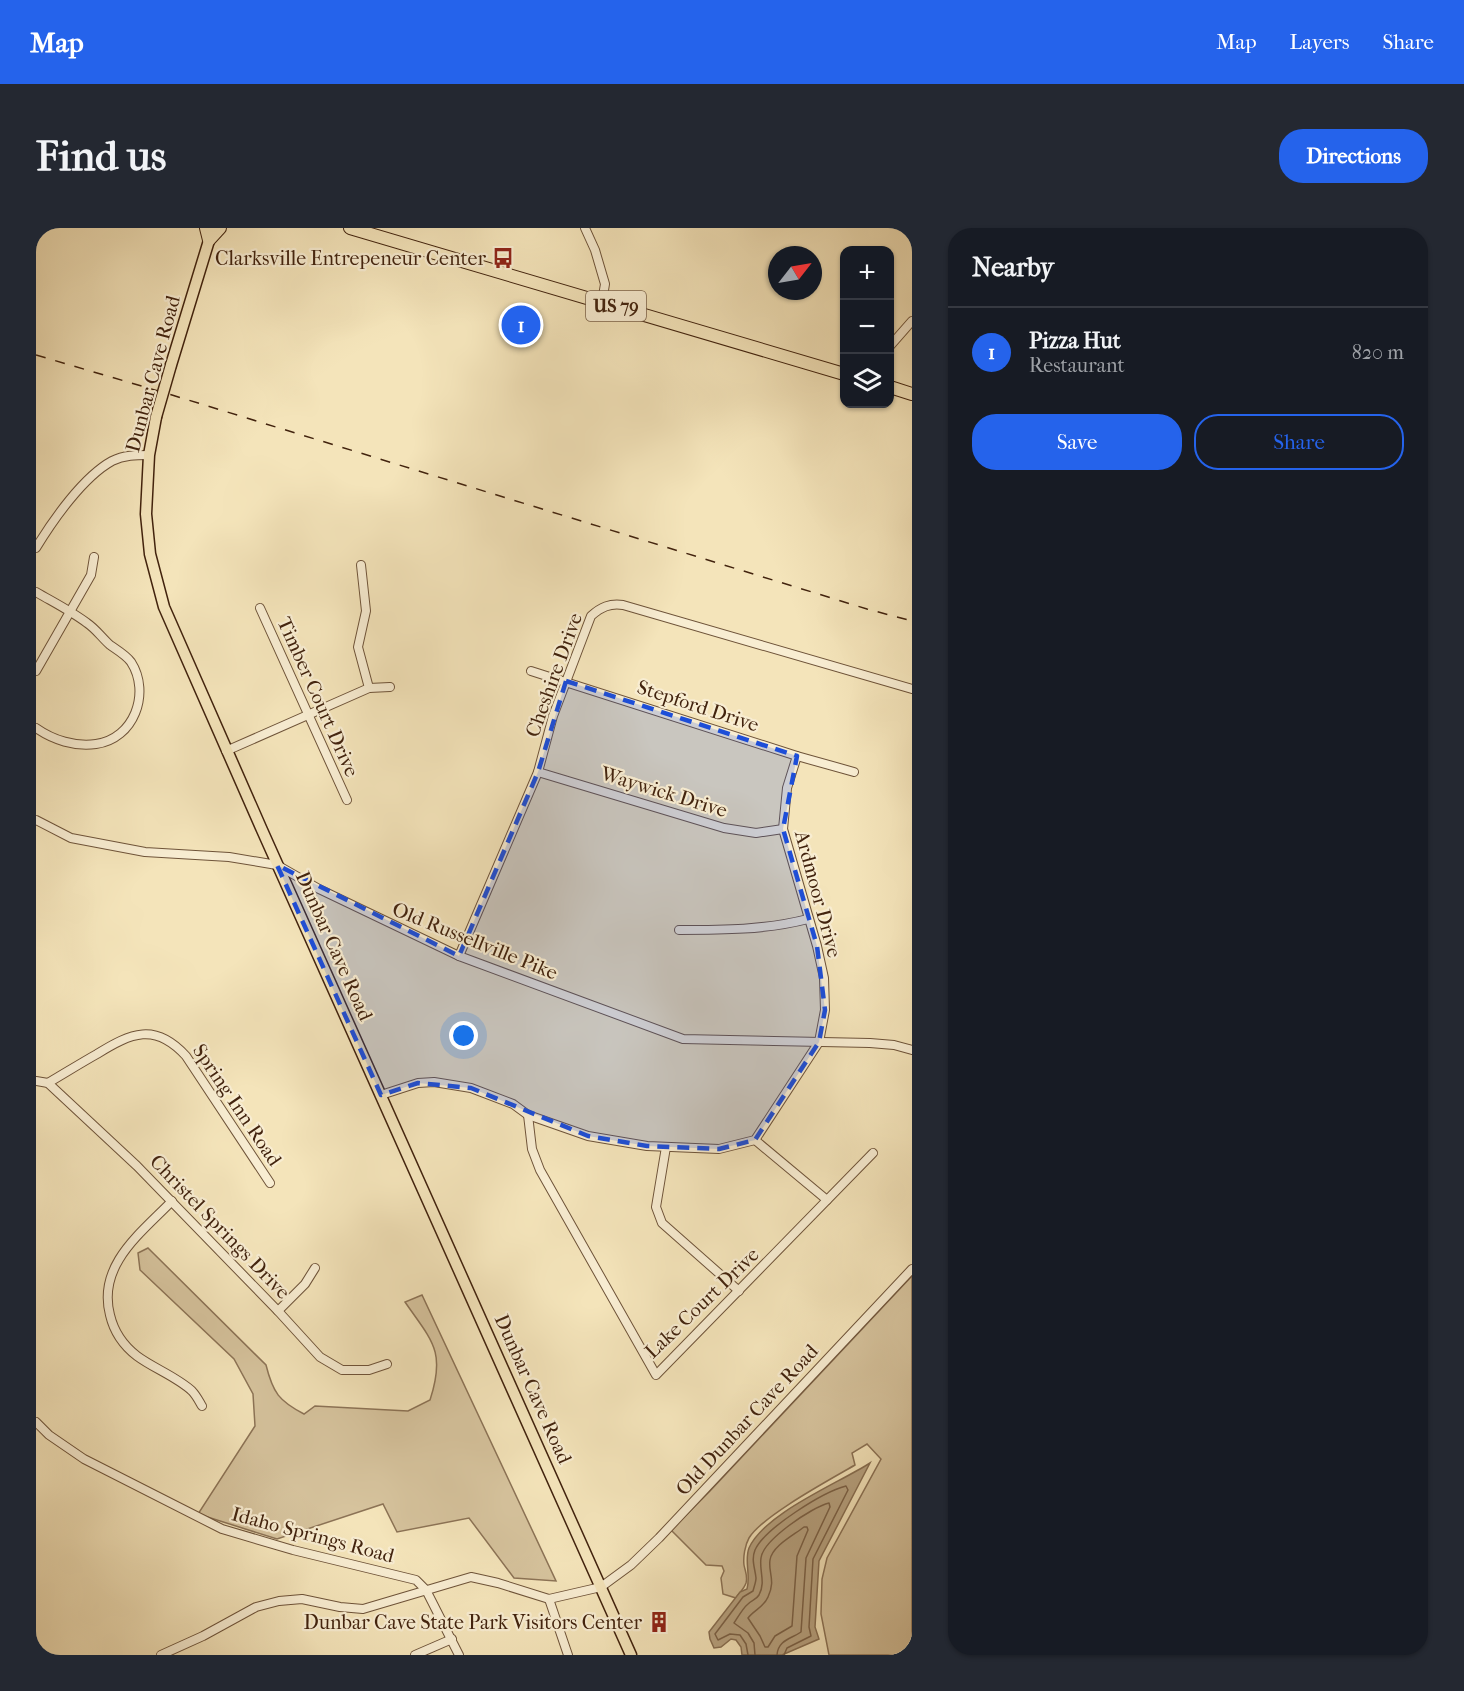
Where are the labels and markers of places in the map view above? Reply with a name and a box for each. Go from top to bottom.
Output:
bus stop icon: Clarksville Entrepeneur Center [491,246,515,270]
place label: Clarksville Entrepeneur Center [215,247,486,270]
pin: 1 [502,302,540,348]
building icon: Dunbar Cave State Park Visitors Center [647,1610,671,1634]
place label: Dunbar Cave State Park Visitors Center [303,1611,642,1634]

